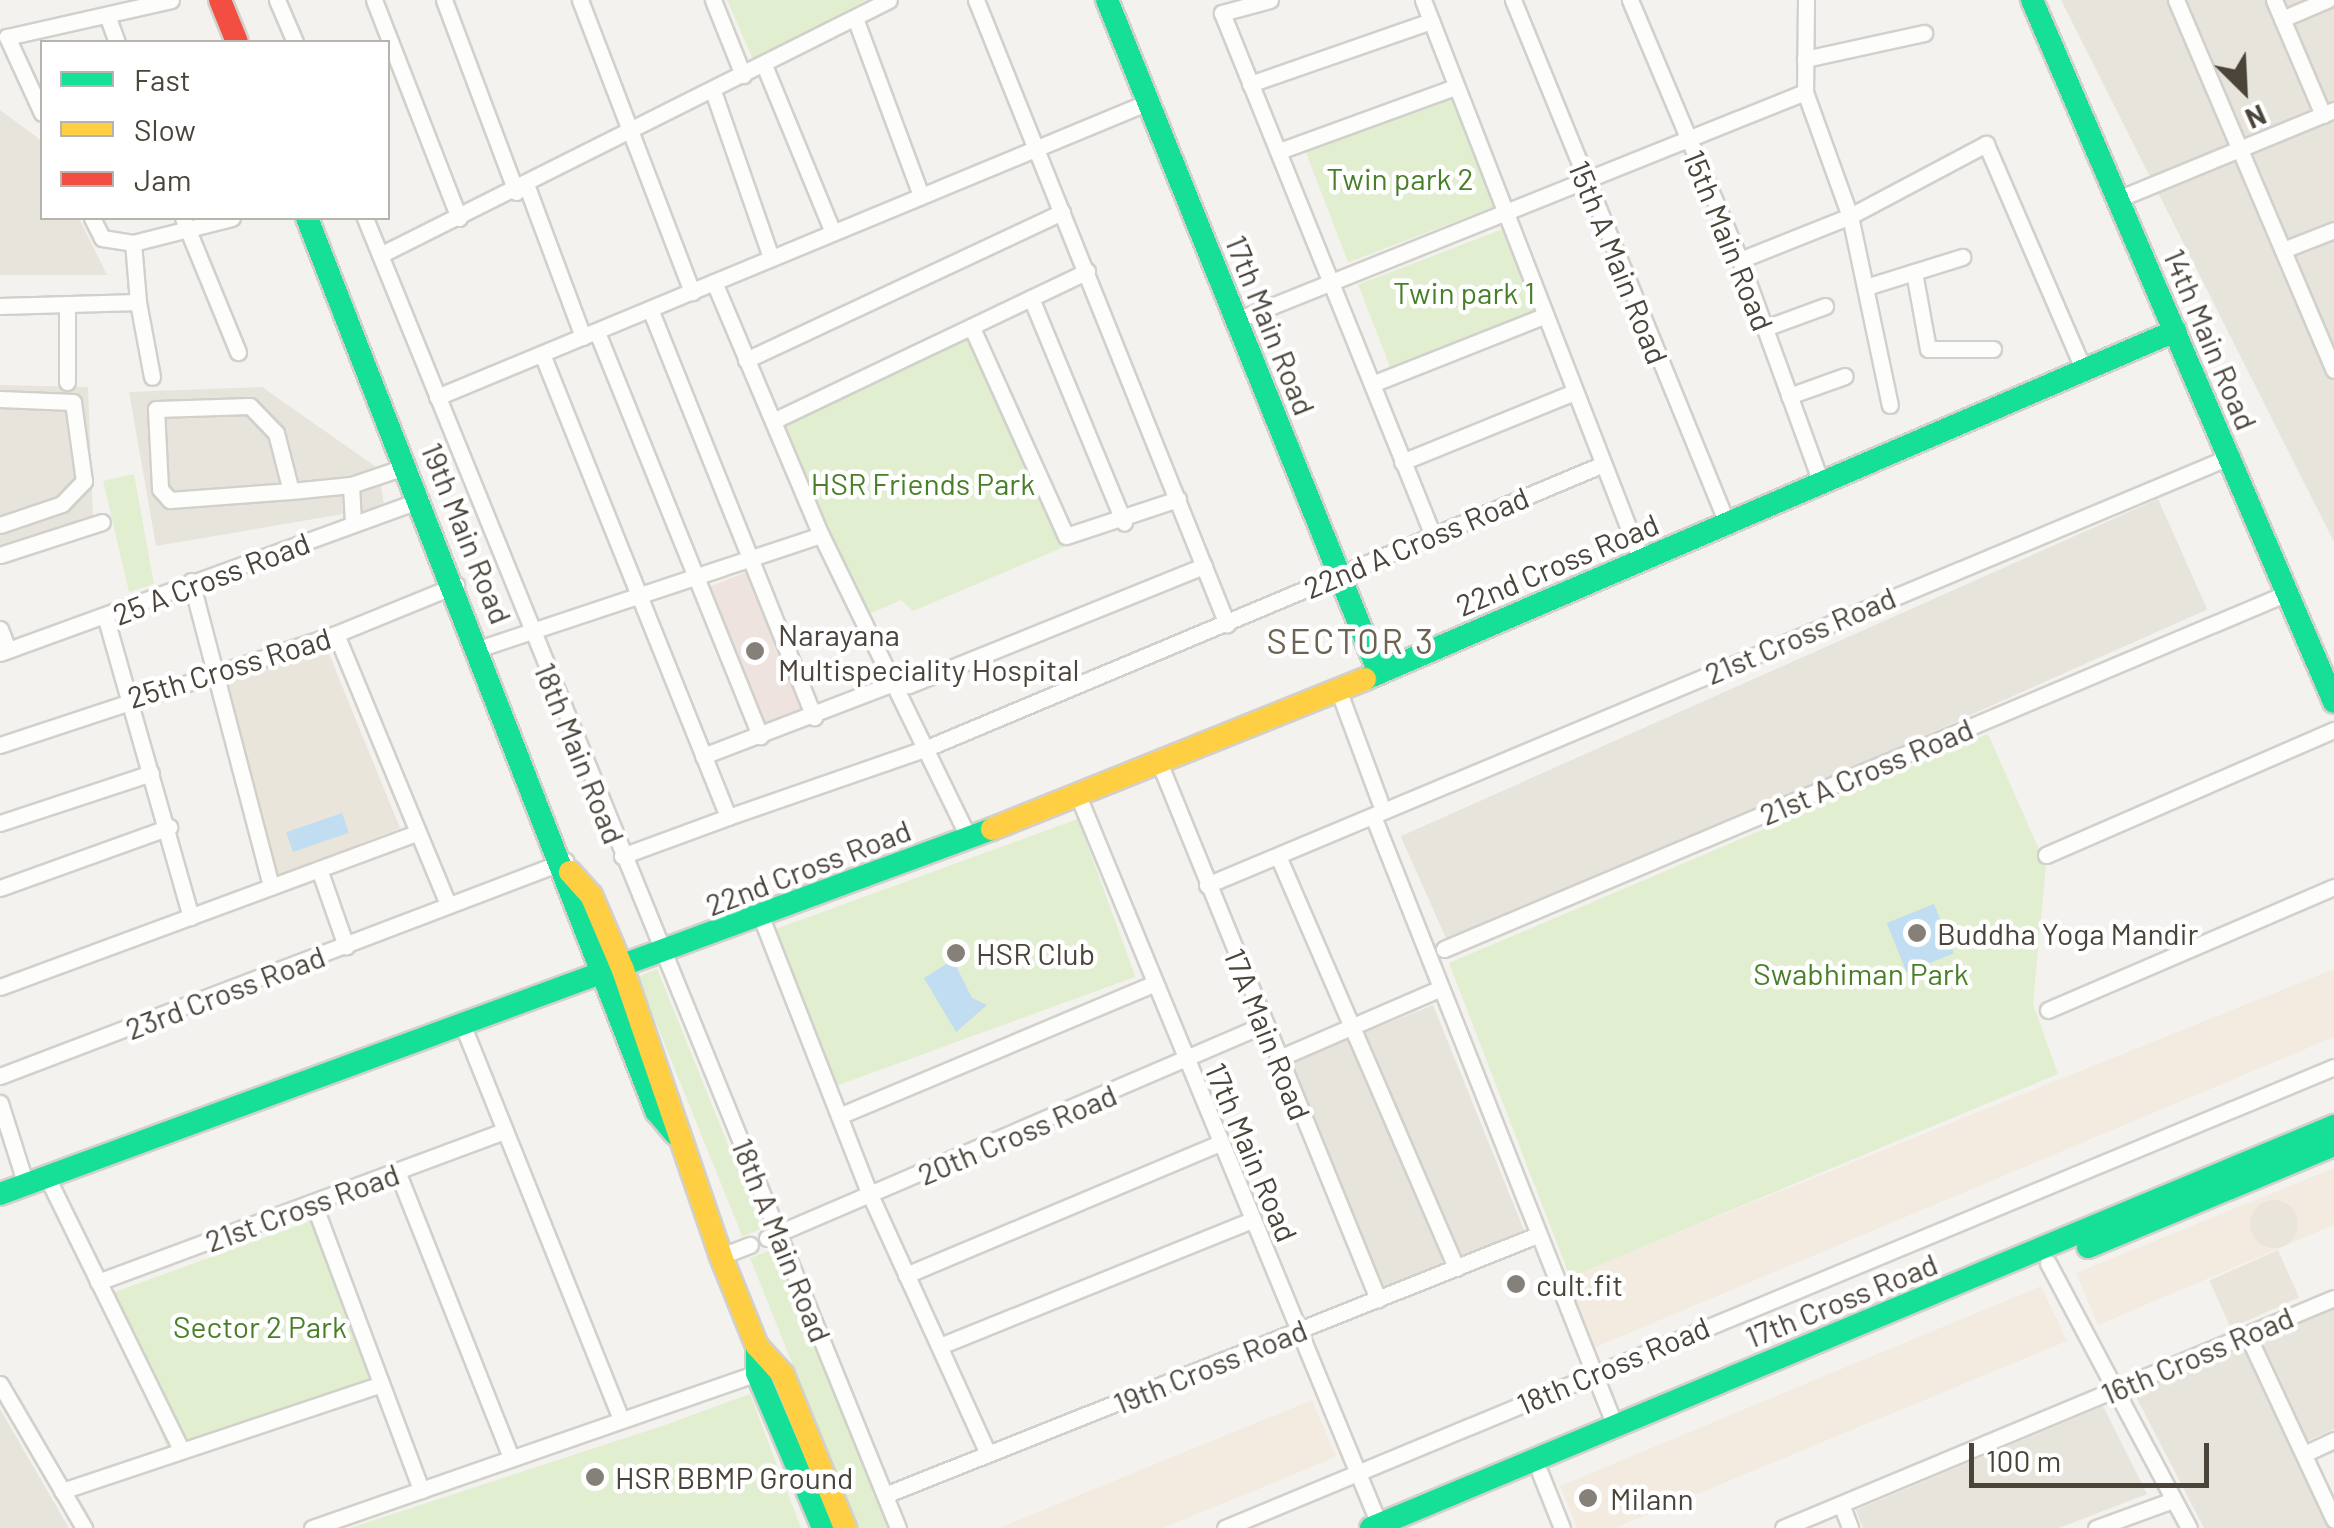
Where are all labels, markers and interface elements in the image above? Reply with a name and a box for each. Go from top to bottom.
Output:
legend [40,40,390,220]
north arrow [2194,40,2294,140]
text: Fast [134,61,191,97]
text: N [2241,98,2272,137]
text: Slow [134,111,196,147]
street label: 15th Main Road [1676,144,1782,336]
street label: 15th A Main Road [1562,155,1676,369]
park label: Twin park 2 [1326,160,1474,196]
text: Jam [134,161,191,197]
street label: 17th Main Road [1219,230,1323,420]
street label: 14th Main Road [2157,243,2265,435]
park label: Twin park 1 [1393,274,1535,310]
street label: 19th Main Road [414,437,520,629]
park label: HSR Friends Park [811,465,1035,501]
street label: 22nd A Cross Road [1298,478,1534,606]
street label: 22nd Cross Road [1450,505,1664,623]
street label: 25 A Cross Road [108,524,314,632]
street label: 21st Cross Road [1699,579,1901,691]
place label: Narayana Multispeciality Hospital [778,616,1079,686]
street label: 25th Cross Road [123,619,335,715]
district label: SECTOR 3 [1267,619,1435,661]
marker: Narayana Multispeciality Hospital [742,638,768,664]
street label: 18th Main Road [527,657,633,849]
street label: 21st A Cross Road [1754,710,1978,832]
street label: 22nd Cross Road [700,811,916,923]
place label: Buddha Yoga Mandir [1937,915,2198,951]
marker: Buddha Yoga Mandir [1906,922,1928,944]
place label: HSR Club [976,935,1095,971]
street label: 23rd Cross Road [120,937,330,1047]
marker: HSR Club [945,942,967,964]
street label: 17A Main Road [1217,943,1319,1125]
park label: Swabhiman Park [1753,955,1969,991]
street label: 17th Main Road [1198,1057,1306,1247]
street label: 20th Cross Road [912,1076,1122,1192]
street label: 18th A Main Road [725,1133,839,1347]
street label: 21st Cross Road [200,1155,404,1259]
street label: 17th Cross Road [1740,1245,1942,1355]
place label: cult.fit [1536,1266,1623,1302]
marker: cult.fit [1505,1273,1527,1295]
street label: 16th Cross Road [2096,1298,2298,1412]
park label: Sector 2 Park [173,1308,347,1344]
street label: 18th Cross Road [1511,1308,1715,1422]
street label: 19th Cross Road [1108,1311,1312,1421]
scale bar [1974,1423,2214,1485]
text: 100 m [1986,1442,2061,1478]
place label: HSR BBMP Ground [615,1459,853,1495]
marker: HSR BBMP Ground [584,1466,606,1488]
place label: Milann [1610,1480,1694,1516]
marker: Milann [1575,1485,1601,1511]

